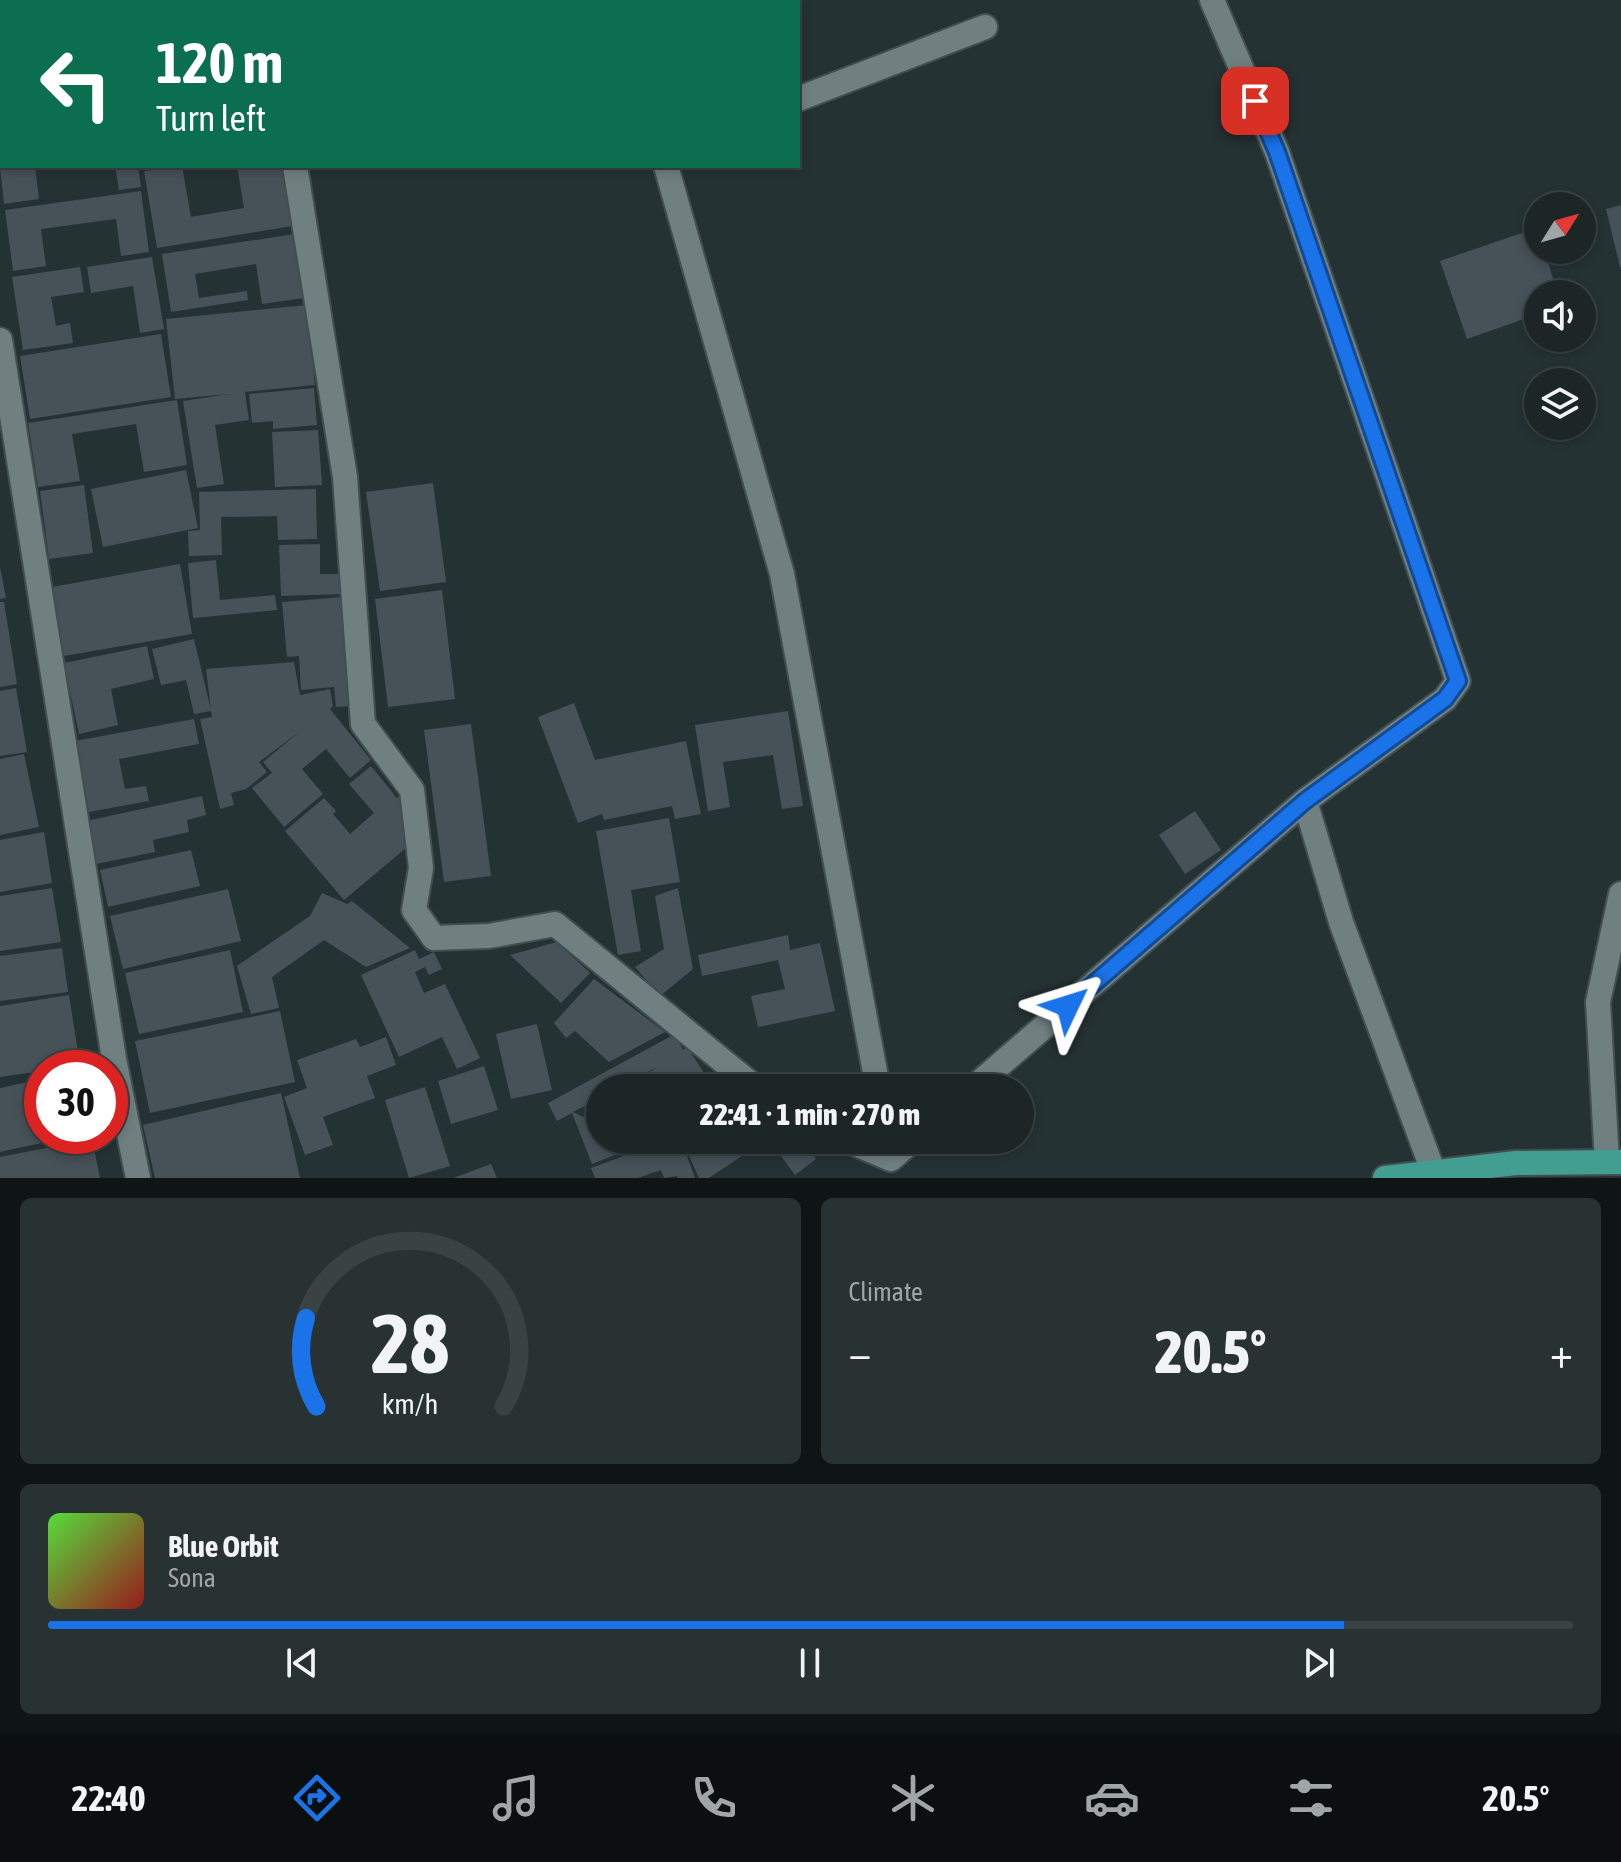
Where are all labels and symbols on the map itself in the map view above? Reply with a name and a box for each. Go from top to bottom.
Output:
pin [1221,67,1289,135]
north arrow [1524,192,1596,264]
position arrow [1026,964,1110,1048]
speed limit sign: 30 [24,1050,128,1154]

